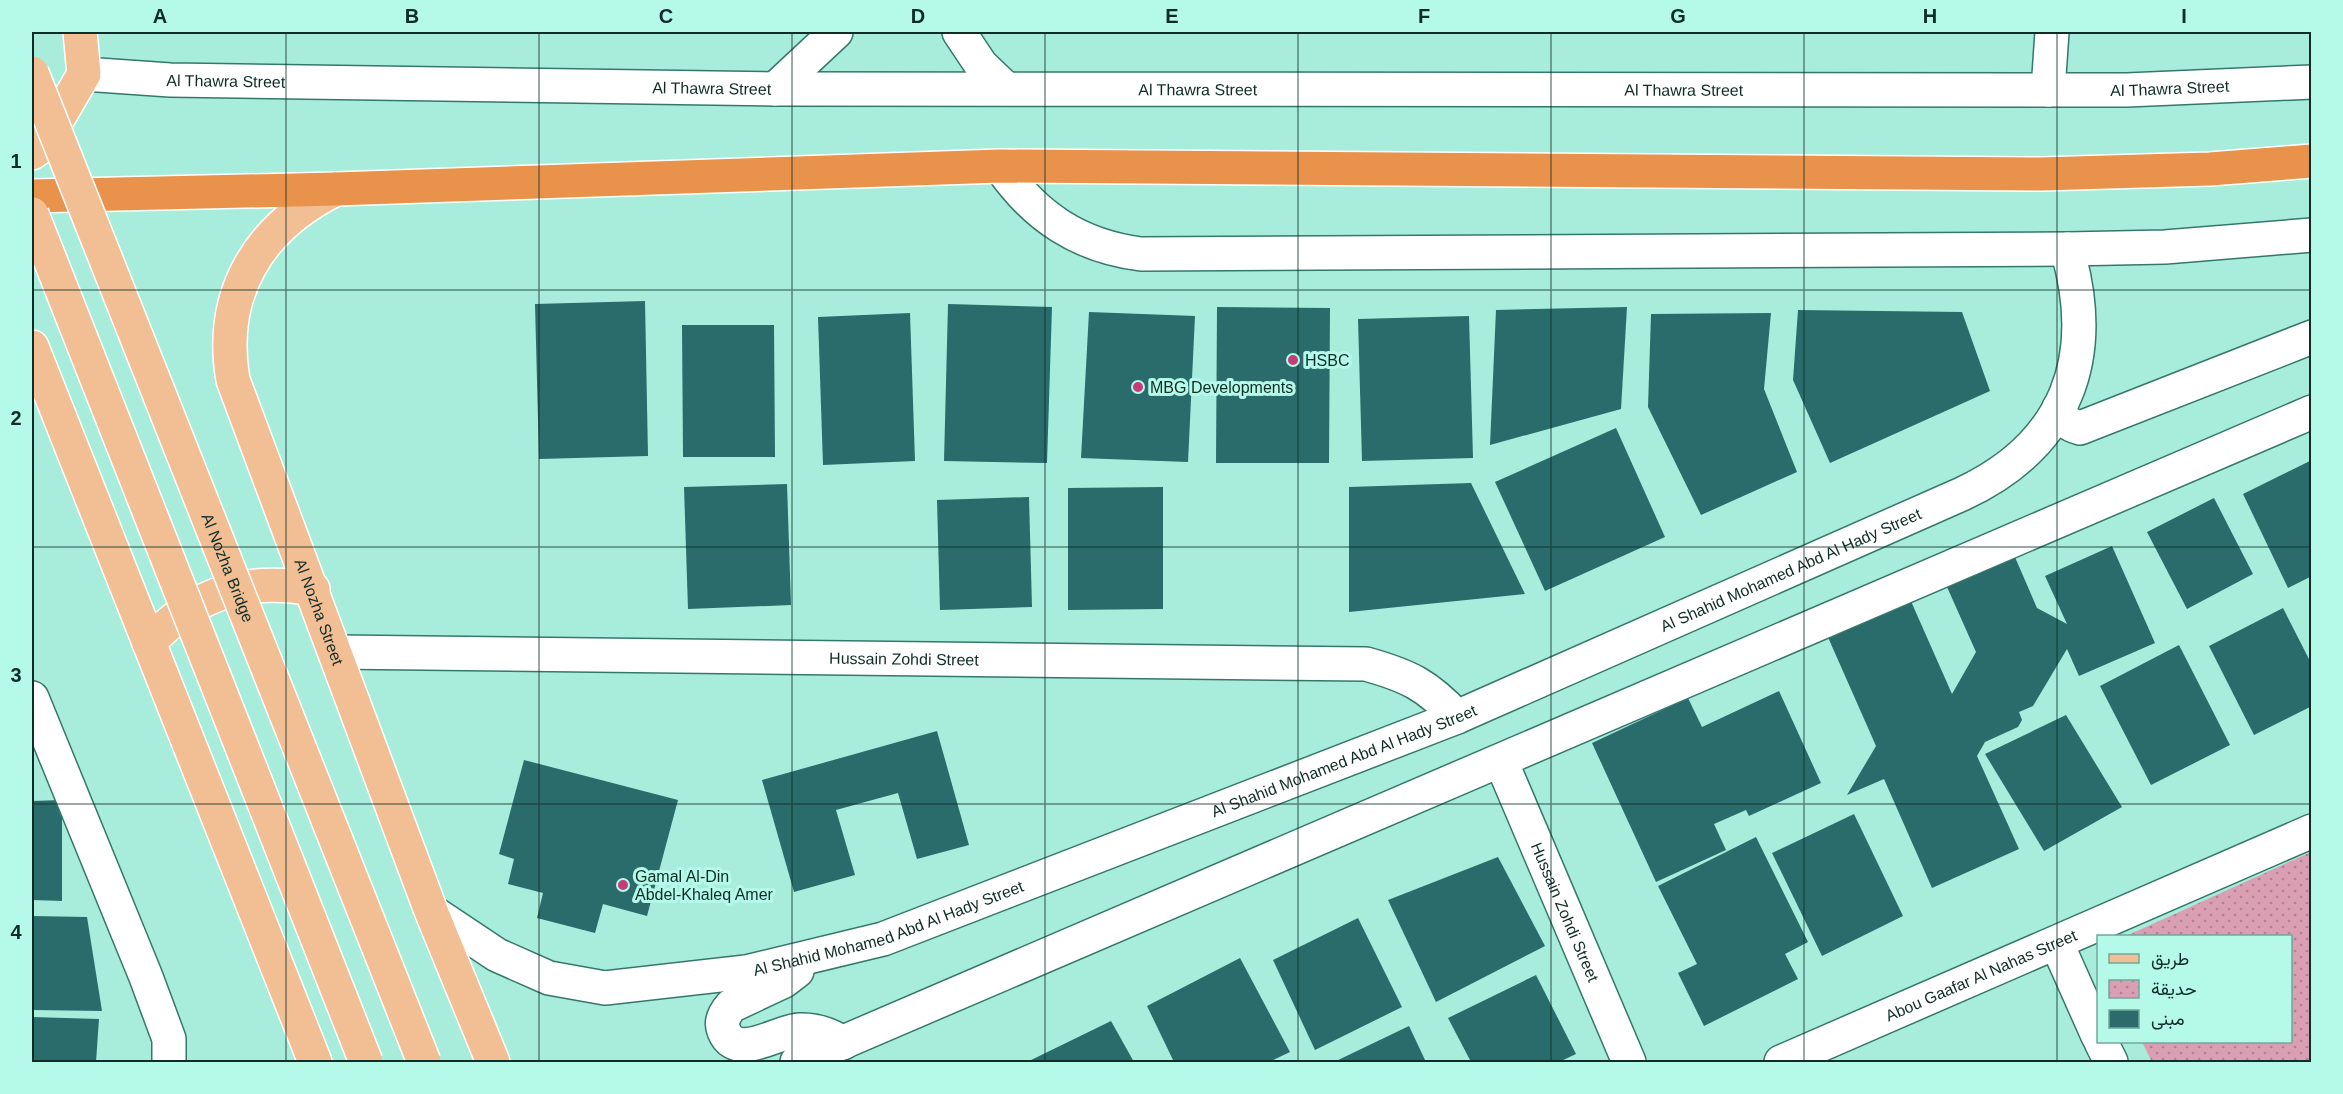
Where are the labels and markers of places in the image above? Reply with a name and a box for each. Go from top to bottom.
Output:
place label: HSBC [1305,352,1349,369]
marker: HSBC [1286,353,1300,367]
place label: MBG Developments [1150,379,1293,396]
marker: MBG Developments [1131,380,1145,394]
place label: Gamal Al-Din Abdel-Khaleq Amer [635,868,774,903]
marker: Gamal Al-Din Abdel-Khaleq Amer [616,878,630,892]

